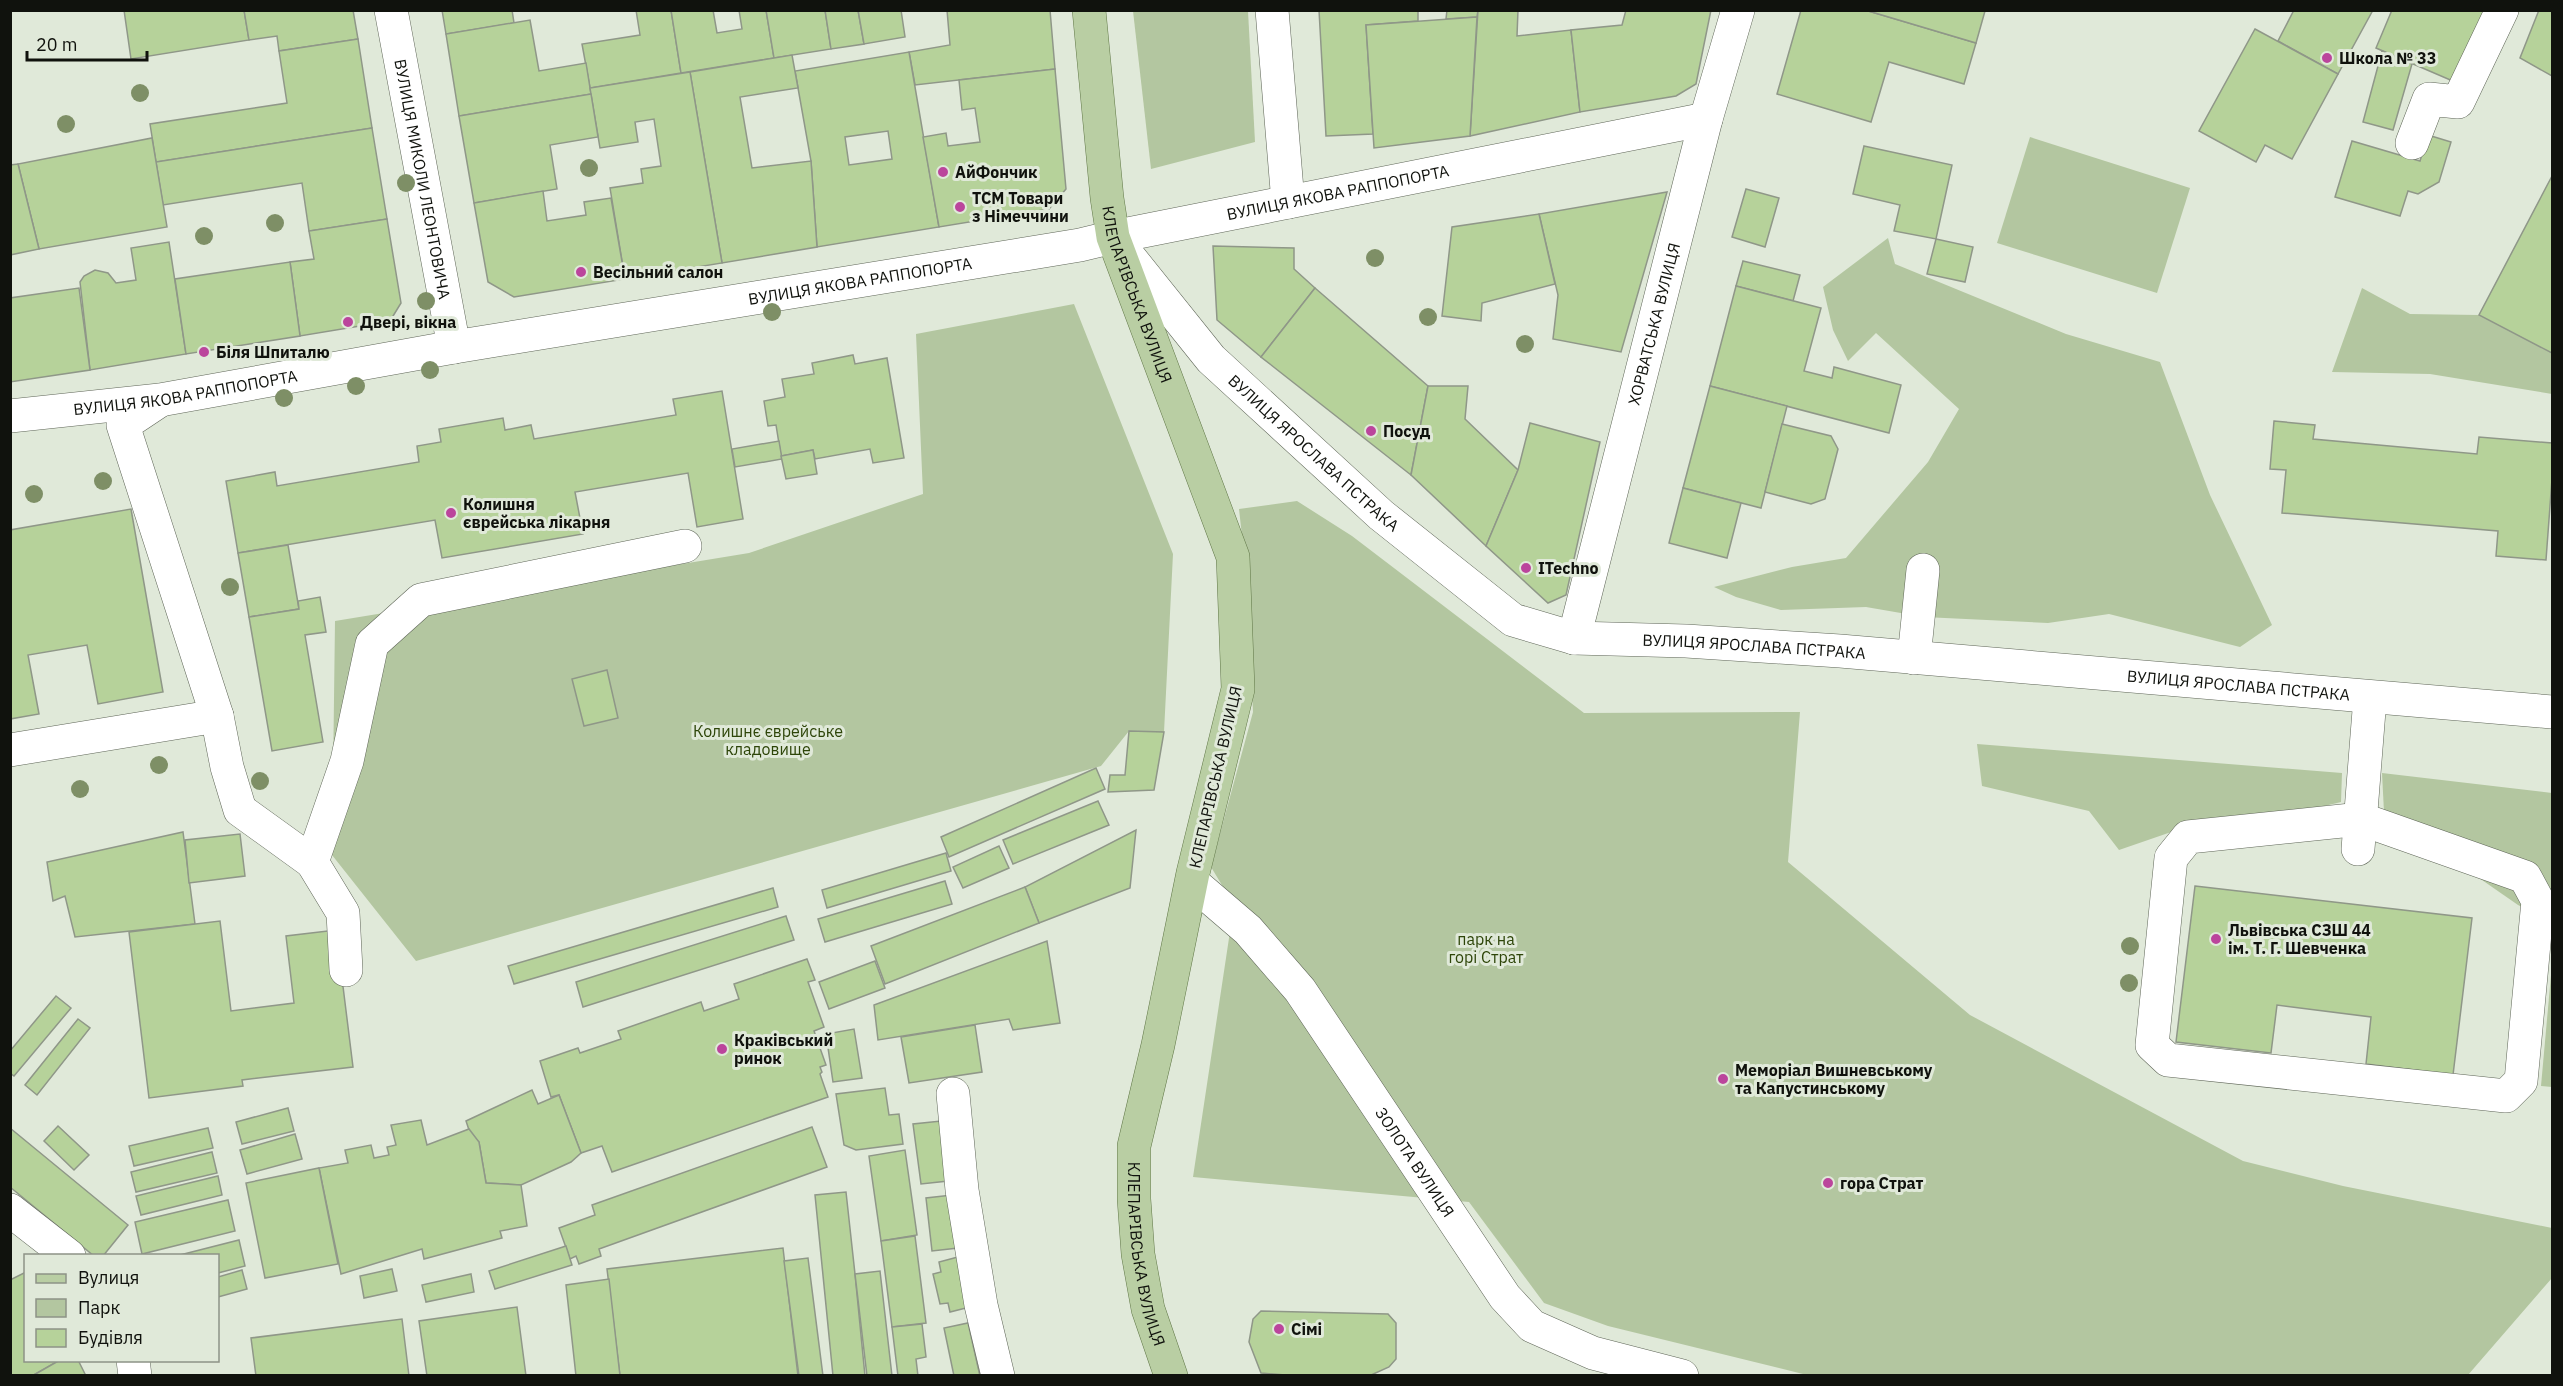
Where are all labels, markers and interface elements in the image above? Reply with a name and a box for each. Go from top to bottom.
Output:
scale bar [27,24,147,62]
text: 20 m [36,33,78,56]
place label: Школа № 33 [2339,48,2436,68]
marker: Школа № 33 [2320,51,2334,65]
street label: ВУЛИЦЯ МИКОЛИ ЛЕОНТОВИЧА [390,57,455,301]
street label: ВУЛИЦЯ ЯКОВА РАППОПОРТА [1225,160,1451,224]
place label: АйФончик [955,162,1038,182]
marker: АйФончик [936,165,950,179]
place label: ТСМ Товари з Німеччини [972,188,1069,226]
marker: ТСМ Товари з Німеччини [953,200,967,214]
street label: КЛЕПАРІВСЬКА ВУЛИЦЯ [1098,204,1177,386]
street label: ХОРВАТСЬКА ВУЛИЦЯ [1624,241,1684,407]
street label: ВУЛИЦЯ ЯКОВА РАППОПОРТА [747,253,973,309]
place label: Весільний салон [593,262,723,282]
marker: Весільний салон [574,265,588,279]
place label: Двері, вікна [360,312,456,332]
marker: Двері, вікна [341,315,355,329]
place label: Біля Шпиталю [216,342,330,362]
marker: Біля Шпиталю [197,345,211,359]
street label: ВУЛИЦЯ ЯКОВА РАППОПОРТА [72,365,299,419]
street label: ВУЛИЦЯ ЯРОСЛАВА ПСТРАКА [1224,370,1403,536]
place label: Посуд [1383,421,1431,441]
marker: Посуд [1364,424,1378,438]
place label: Колишня єврейська лікарня [463,494,610,532]
marker: Колишня єврейська лікарня [444,506,458,520]
place label: ITechno [1538,558,1599,578]
marker: ITechno [1519,561,1533,575]
street label: ВУЛИЦЯ ЯРОСЛАВА ПСТРАКА [1642,630,1867,663]
street label: ВУЛИЦЯ ЯРОСЛАВА ПСТРАКА [2126,666,2351,705]
street label: КЛЕПАРІВСЬКА ВУЛИЦЯ [1184,684,1246,870]
park label: Колишнє єврейське кладовище [693,721,843,759]
place label: Львівська СЗШ 44 ім. Т. Г. Шевченка [2228,920,2371,958]
park label: парк на горі Страт [1448,929,1524,967]
marker: Львівська СЗШ 44 ім. Т. Г. Шевченка [2209,932,2223,946]
place label: Краківський ринок [734,1030,833,1068]
marker: Краківський ринок [715,1042,729,1056]
place label: Меморіал Вишневському та Капустинському [1735,1060,1933,1098]
marker: Меморіал Вишневському та Капустинському [1716,1072,1730,1086]
street label: ЗОЛОТА ВУЛИЦЯ [1371,1103,1459,1221]
street label: КЛЕПАРІВСЬКА ВУЛИЦЯ [1124,1162,1170,1348]
place label: гора Страт [1840,1173,1923,1193]
marker: гора Страт [1821,1176,1835,1190]
legend [24,1254,219,1362]
text: Вулиця [78,1266,139,1289]
text: Парк [78,1296,121,1319]
place label: Сімі [1291,1319,1322,1339]
marker: Сімі [1272,1322,1286,1336]
text: Будівля [78,1326,143,1349]

